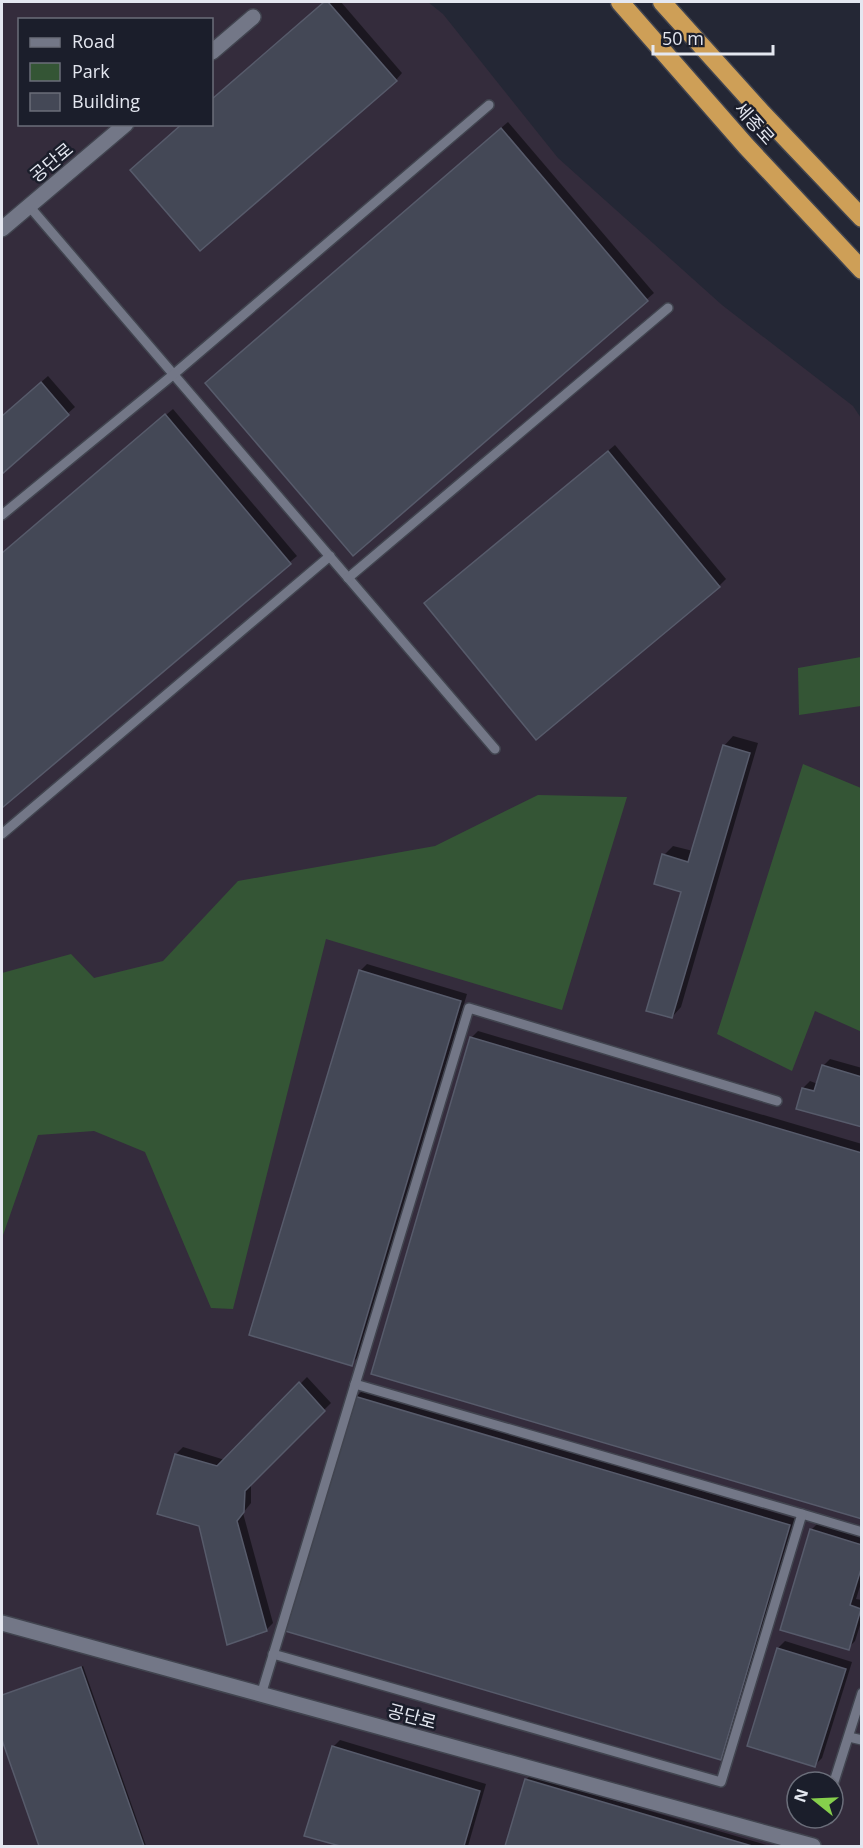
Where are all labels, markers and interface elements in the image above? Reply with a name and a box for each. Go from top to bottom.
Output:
legend [18,18,213,126]
scale bar [653,18,773,56]
text: 50 m [662,26,704,50]
text: Road [72,29,115,53]
text: Park [72,59,110,83]
text: Building [72,89,140,113]
street label: 세종로 [729,97,781,149]
street label: 공단로 [24,137,78,187]
street label: 공단로 [385,1698,439,1734]
north arrow [785,1770,845,1830]
text: N [788,1786,813,1805]

